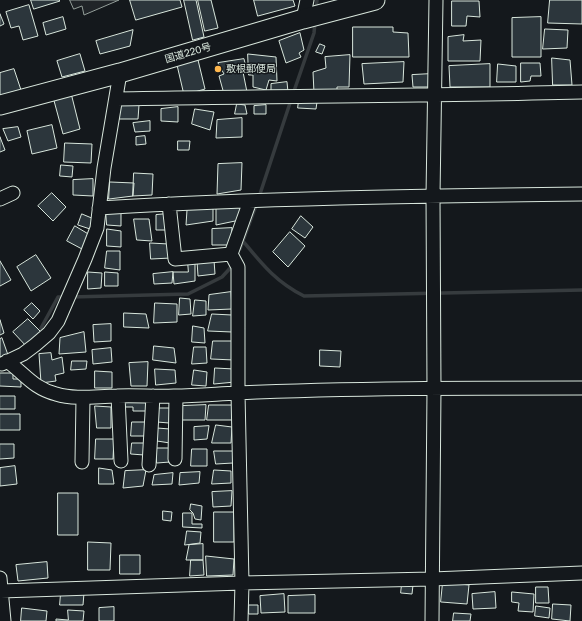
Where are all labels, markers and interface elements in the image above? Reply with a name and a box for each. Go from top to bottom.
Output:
street label: 国道220号 [163,41,213,65]
place label: 敷根郵便局 [226,63,276,75]
marker: 敷根郵便局 [213,64,223,74]

